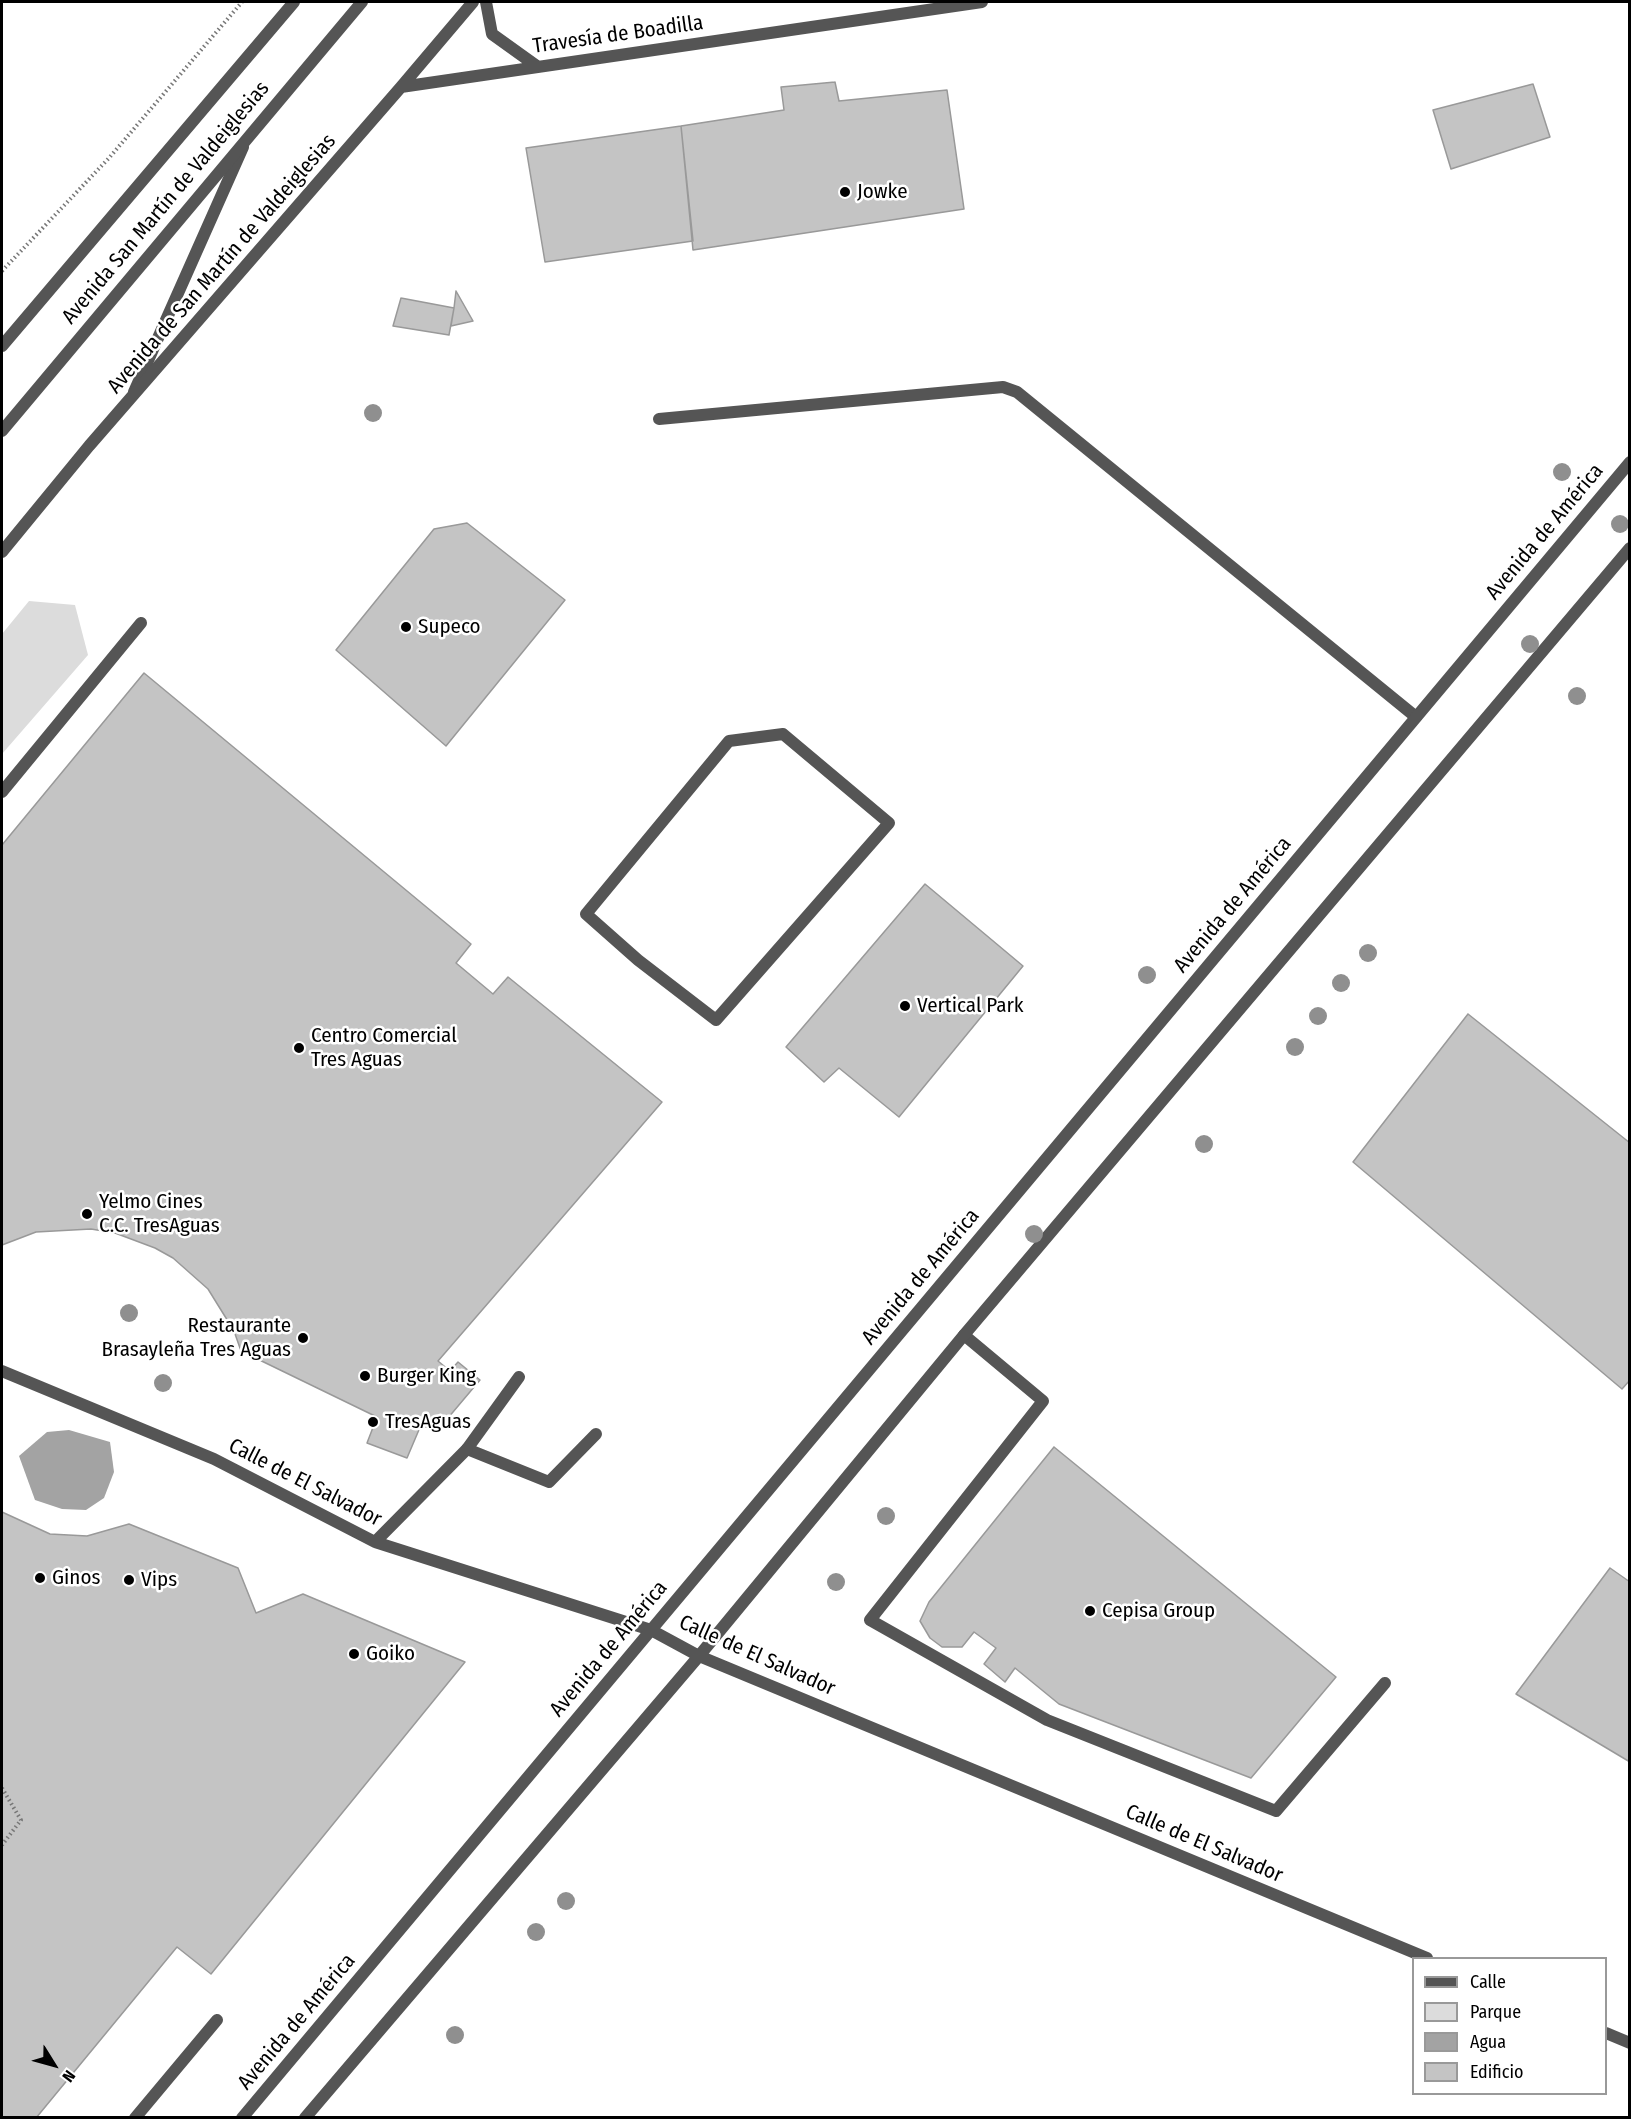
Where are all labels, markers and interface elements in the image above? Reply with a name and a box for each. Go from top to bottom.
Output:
street label: Travesía de Boadilla [531,11,705,59]
street label: Avenida San Martín de Valdeiglesias [57,77,275,329]
street label: Avenida de San Martín de Valdeiglesias [102,129,342,399]
place label: Jowke [857,179,908,205]
marker: Jowke [838,185,852,199]
street label: Avenida de América [1481,459,1609,605]
place label: Supeco [418,614,481,640]
marker: Supeco [399,620,413,634]
street label: Avenida de América [1169,832,1297,978]
place label: Vertical Park [917,993,1024,1019]
marker: Vertical Park [898,999,912,1013]
place label: Centro Comercial Tres Aguas [311,1023,457,1073]
marker: Centro Comercial Tres Aguas [292,1041,306,1055]
place label: Yelmo Cines C.C. TresAguas [99,1189,220,1239]
street label: Avenida de América [857,1204,985,1350]
marker: Yelmo Cines C.C. TresAguas [80,1207,94,1221]
place label: Restaurante Brasayleña Tres Aguas [102,1313,291,1363]
marker: Restaurante Brasayleña Tres Aguas [296,1331,310,1345]
place label: Burger King [377,1363,476,1389]
marker: Burger King [358,1369,372,1383]
place label: TresAguas [385,1409,471,1435]
marker: TresAguas [366,1415,380,1429]
street label: Calle de El Salvador [224,1434,386,1532]
place label: Ginos [52,1565,100,1591]
place label: Vips [141,1567,177,1593]
marker: Ginos [33,1571,47,1585]
marker: Vips [122,1573,136,1587]
street label: Avenida de América [545,1576,673,1722]
place label: Cepisa Group [1102,1598,1215,1624]
marker: Cepisa Group [1083,1604,1097,1618]
street label: Calle de El Salvador [675,1610,839,1702]
place label: Goiko [366,1641,415,1667]
marker: Goiko [347,1647,361,1661]
street label: Calle de El Salvador [1122,1800,1286,1888]
street label: Avenida de América [233,1949,361,2095]
legend [1412,1957,1607,2095]
text: Calle [1470,1971,1506,1993]
text: Parque [1470,2001,1521,2023]
text: Agua [1470,2031,1506,2053]
north arrow [24,2035,84,2095]
text: Edificio [1470,2061,1523,2083]
text: N [58,2067,79,2086]

